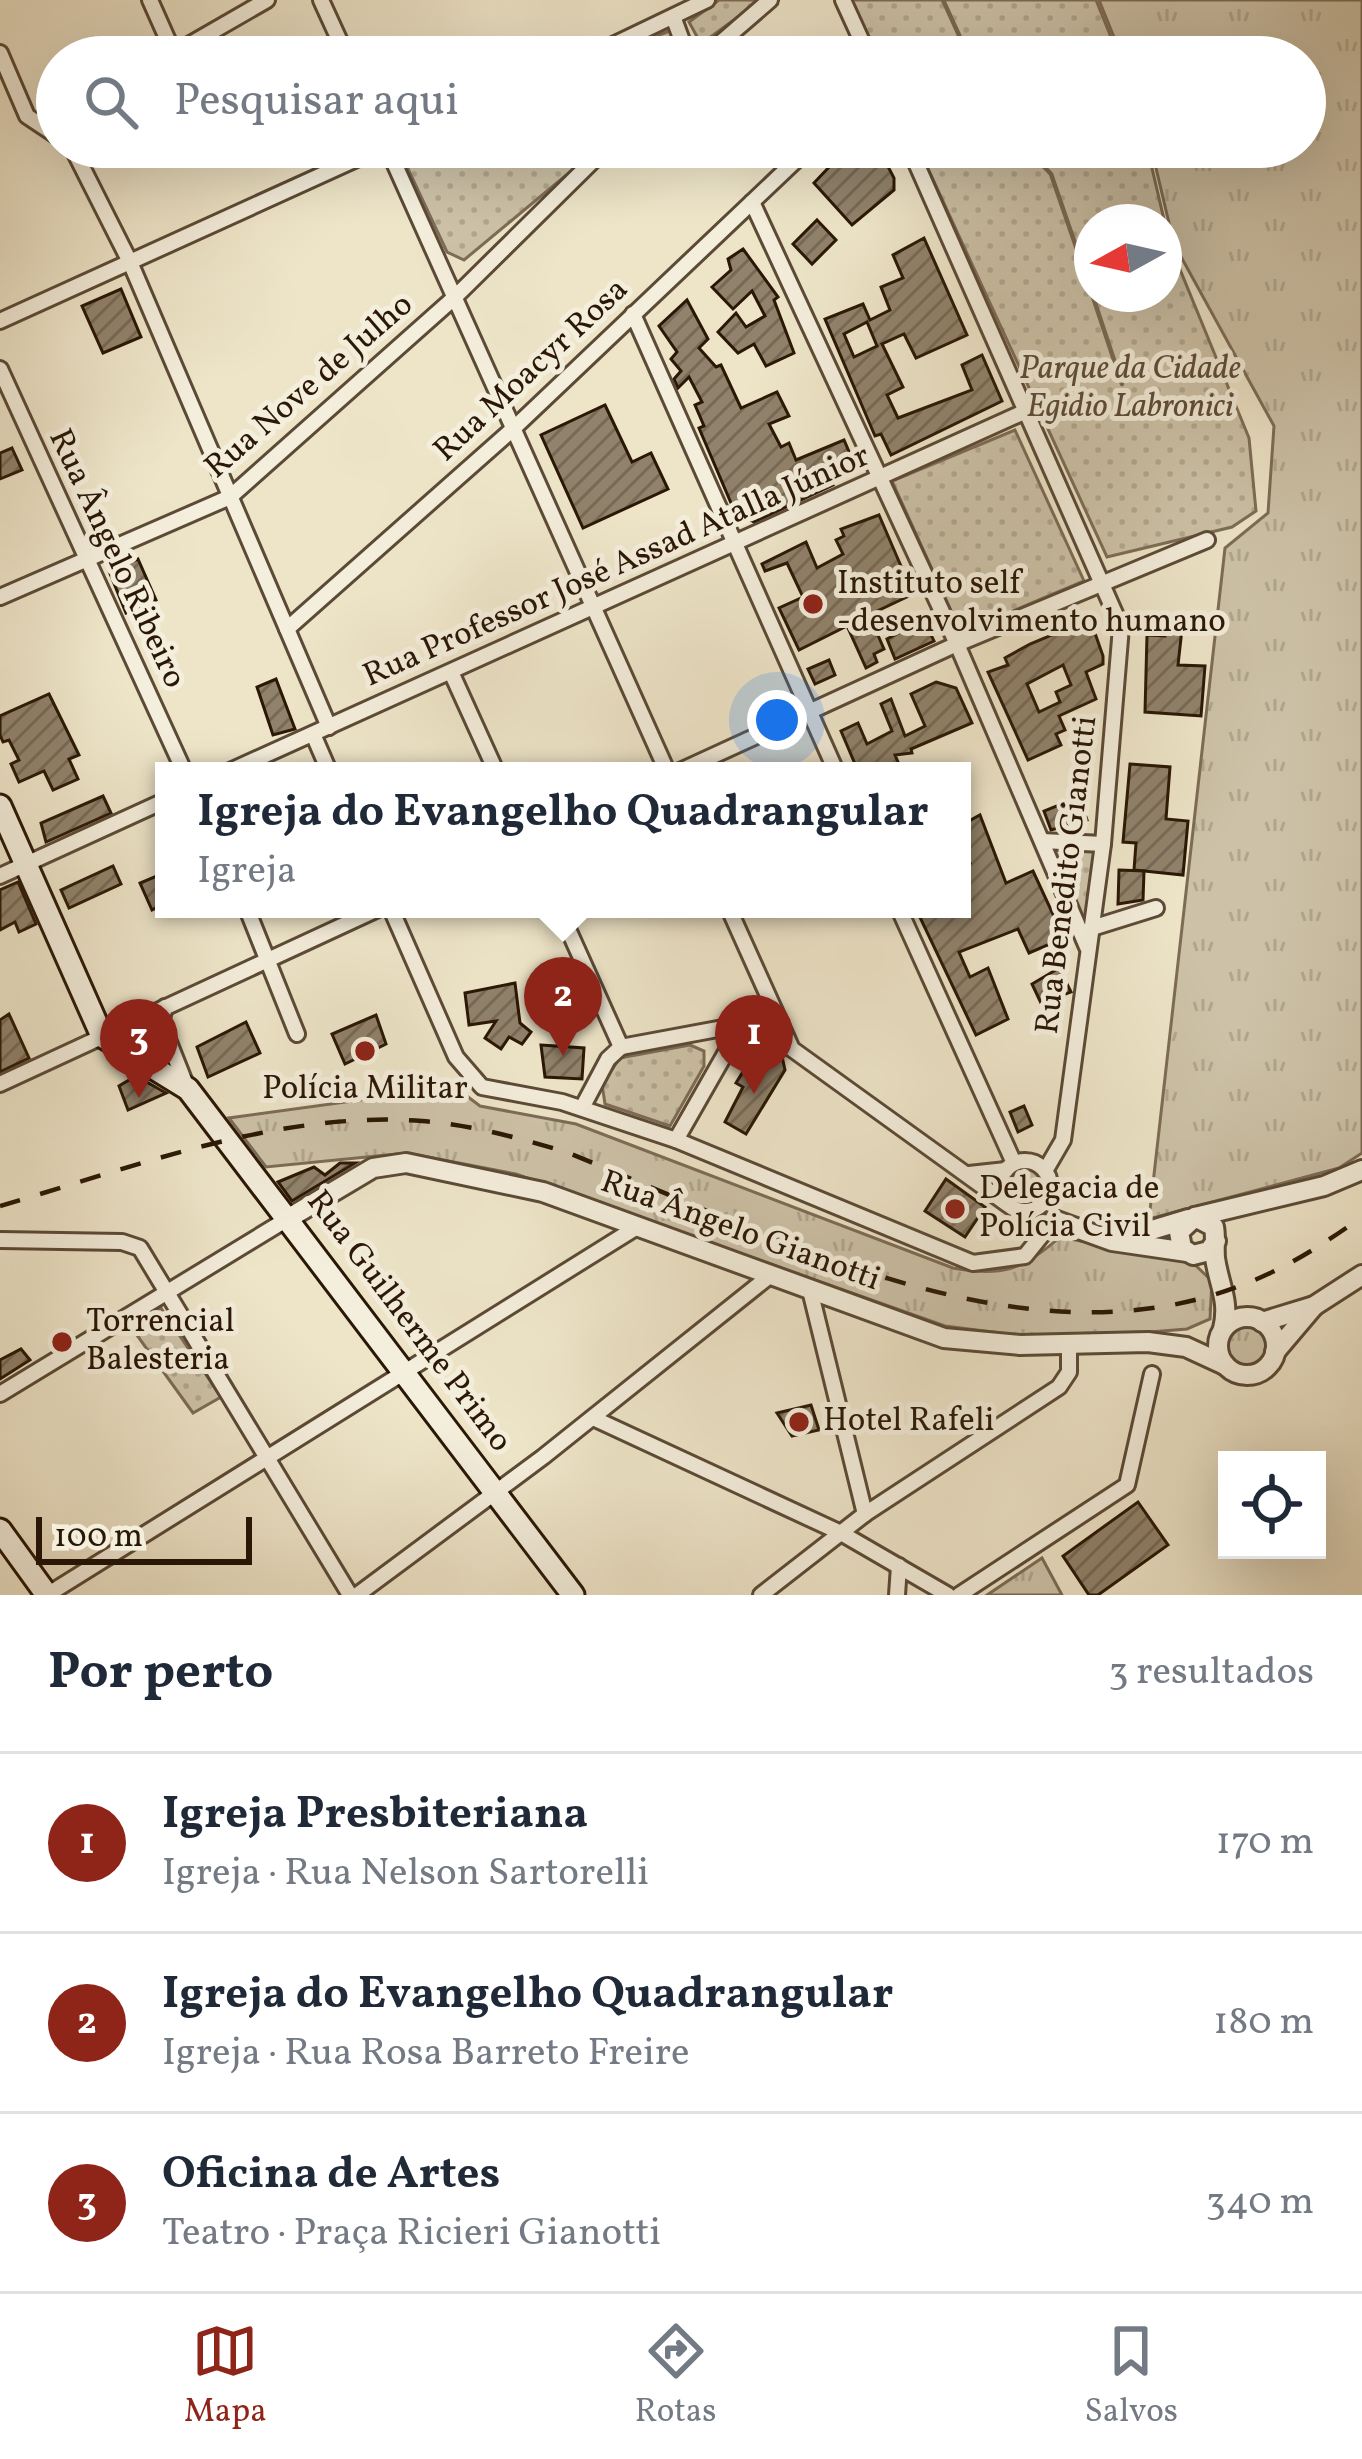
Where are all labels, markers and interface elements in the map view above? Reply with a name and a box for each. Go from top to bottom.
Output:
search box [36,36,1326,168]
icon: search [78,69,144,135]
text: Pesquisar aqui [174,71,459,134]
north arrow [1074,204,1182,312]
street label: Rua Moacyr Rosa [424,268,640,474]
street label: Rua Nove de Julho [196,283,424,491]
park label: Parque da Cidade Egidio Labronici [1019,347,1241,431]
street label: Rua Ângelo Ribeiro [36,422,196,696]
street label: Rua Professor José Assad Atalla Júnior [356,434,878,700]
place label: Instituto self -desenvolvimento humano [837,562,1226,646]
marker: Instituto self -desenvolvimento humano [800,591,826,617]
your location [747,690,807,750]
street label: Rua Benedito Gianotti [1026,713,1110,1037]
popup [155,762,971,918]
text: Igreja do Evangelho Quadrangular [197,782,929,845]
text: Igreja [197,845,296,899]
pin: 2 [524,957,602,1056]
pin: 1 [715,995,793,1094]
pin: 3 [100,999,178,1098]
marker: Polícia Militar [352,1038,378,1064]
place label: Polícia Militar [262,1067,468,1113]
street label: Rua Ângelo Gianotti [594,1160,886,1304]
place label: Delegacia de Polícia Civil [979,1167,1160,1251]
street label: Rua Guilherme Primo [294,1182,522,1462]
marker: Delegacia de Polícia Civil [942,1196,968,1222]
place label: Torrencial Balesteria [86,1300,235,1384]
marker: Torrencial Balesteria [49,1329,75,1355]
place label: Hotel Rafeli [823,1399,995,1445]
marker: Hotel Rafeli [786,1409,812,1435]
map controls [1218,1451,1326,1559]
button: locate [1218,1451,1326,1559]
scale bar [36,1511,252,1564]
text: 100 m [54,1515,143,1561]
text: Por perto [48,1638,273,1709]
text: 3 resultados [1108,1646,1314,1700]
text: Igreja Presbiteriana [162,1784,588,1847]
text: 1 [79,1816,95,1870]
text: 170 m [1216,1816,1314,1870]
text: Igreja · Rua Nelson Sartorelli [162,1847,649,1901]
text: Igreja do Evangelho Quadrangular [162,1964,893,2027]
text: 2 [77,1996,97,2050]
text: 180 m [1213,1996,1314,2050]
text: Igreja · Rua Rosa Barreto Freire [162,2027,690,2081]
text: Oficina de Artes [162,2144,500,2207]
text: 3 [77,2176,97,2230]
text: 340 m [1206,2176,1314,2230]
text: Teatro · Praça Ricieri Gianotti [162,2207,661,2261]
tab: Mapa [184,2318,267,2436]
tab: Rotas [635,2318,716,2436]
tab: Salvos [1085,2318,1178,2436]

